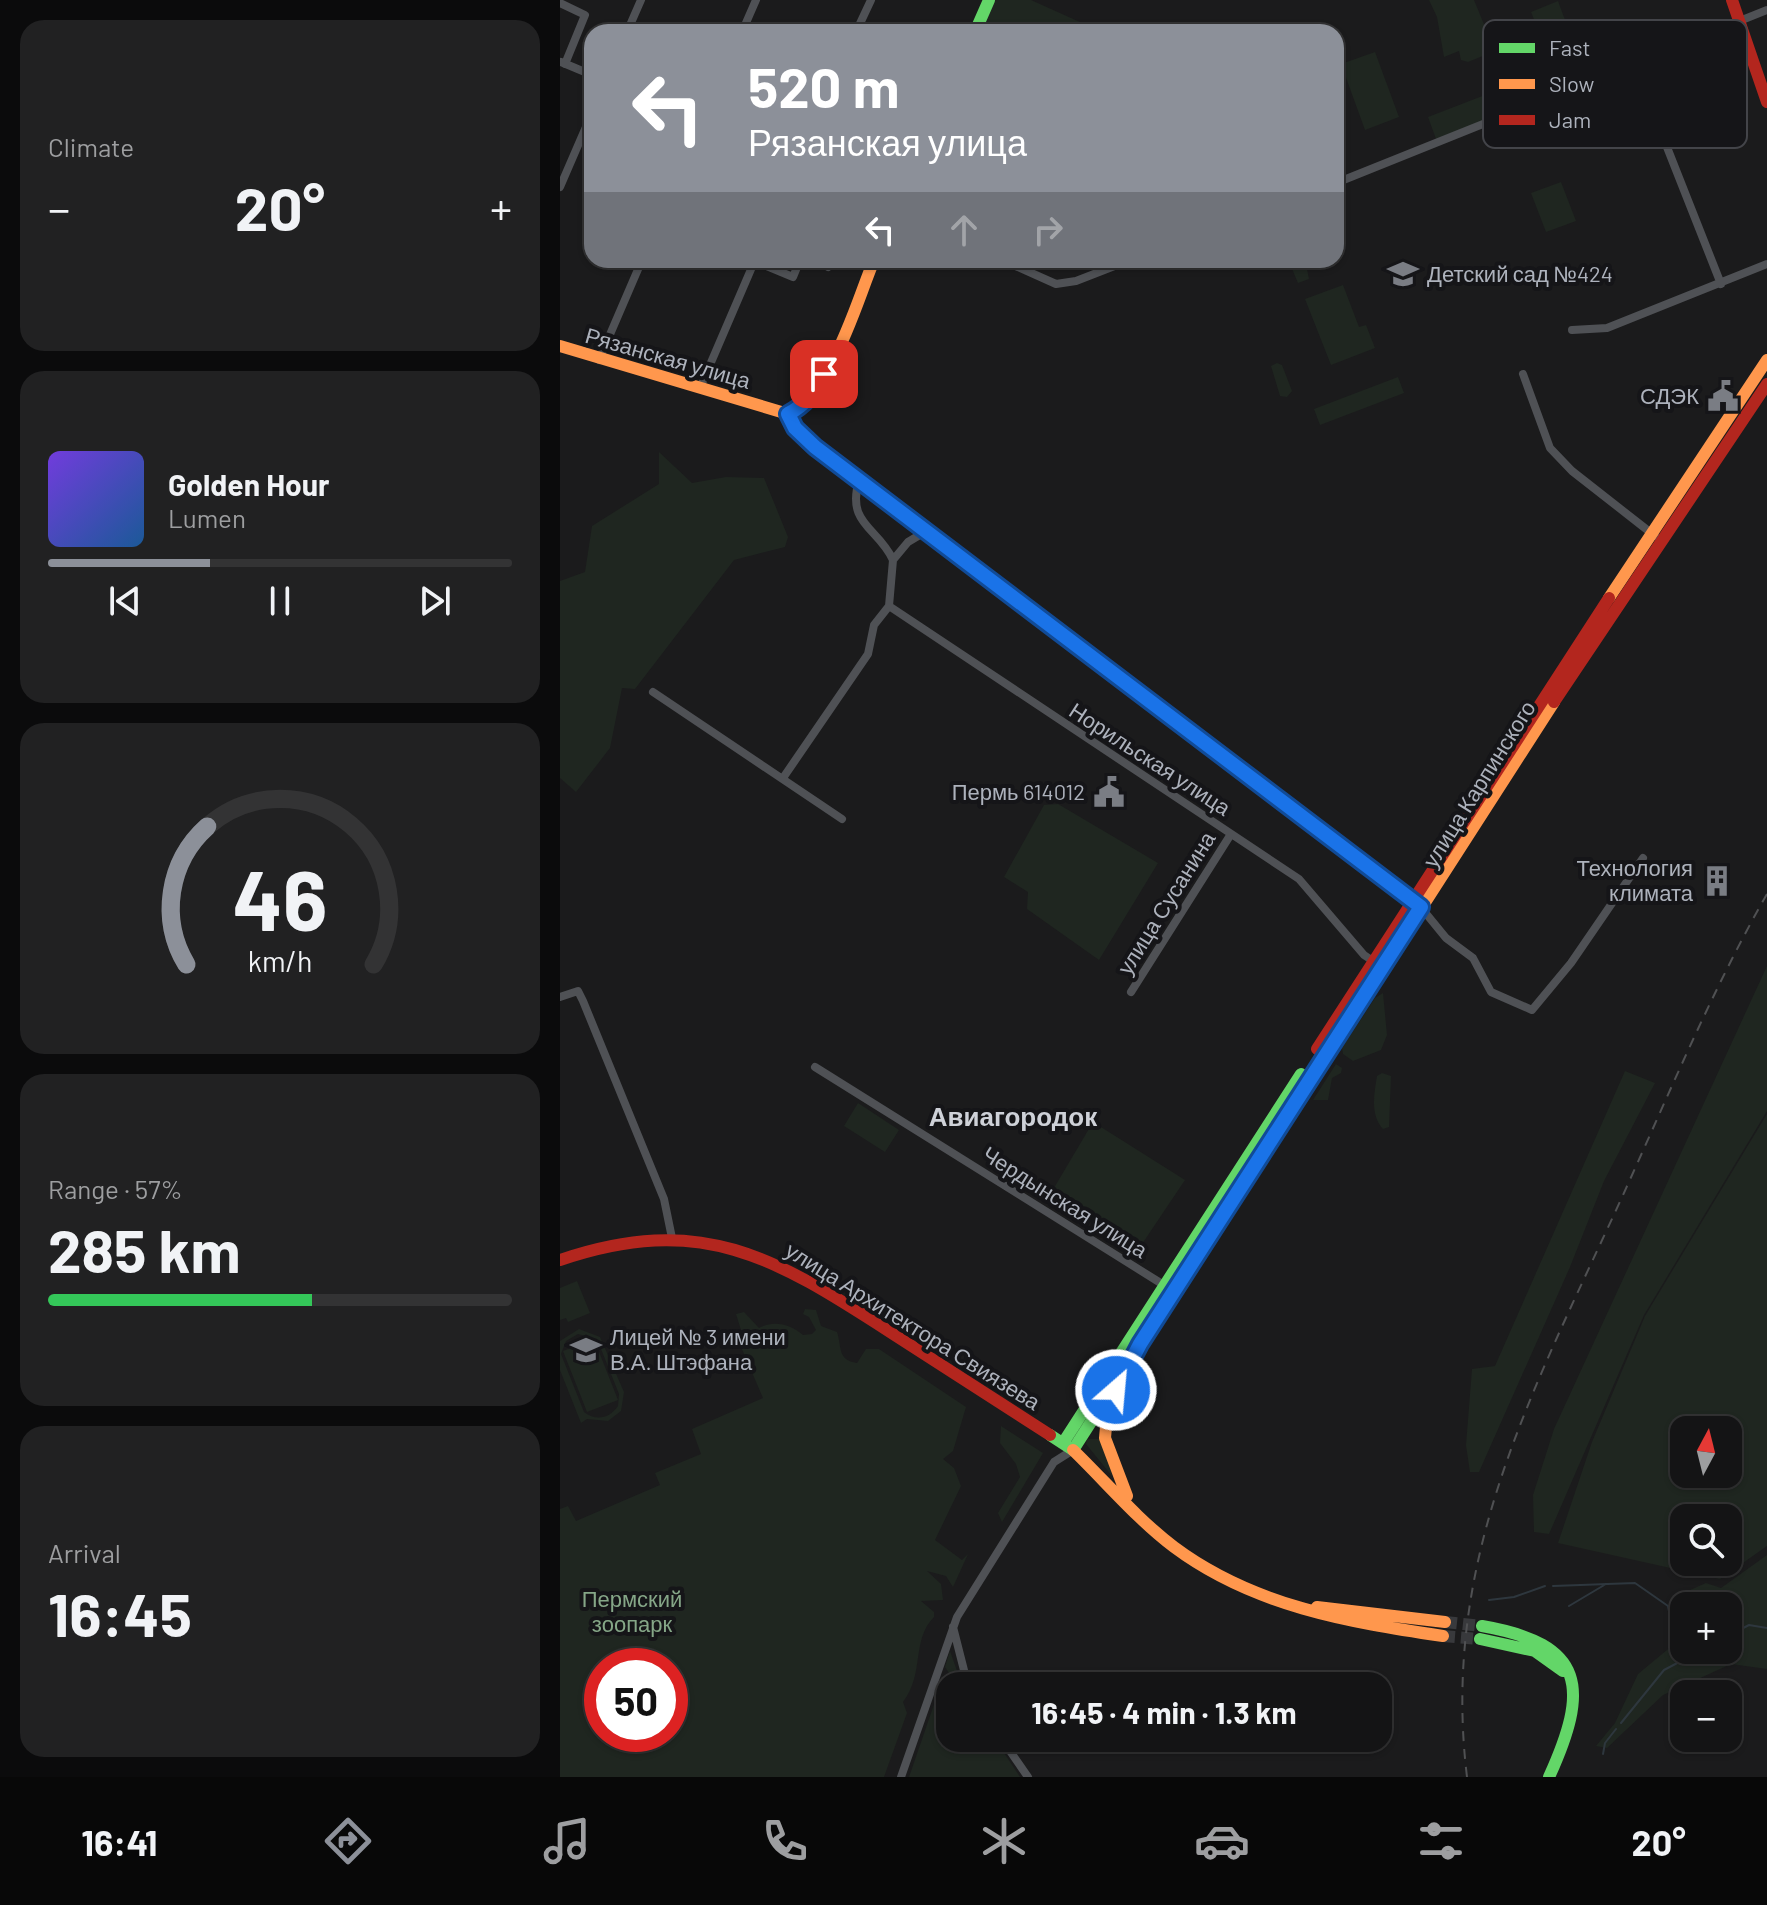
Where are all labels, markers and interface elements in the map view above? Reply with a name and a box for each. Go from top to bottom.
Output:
legend [1483,20,1747,148]
text: Fast [1549,34,1591,60]
text: 520 m [748,52,899,119]
icon: left [616,56,720,160]
text: Slow [1549,70,1594,96]
text: Jam [1549,106,1591,132]
text: Рязанская улица [748,120,1027,163]
text: Climate [48,131,134,162]
text: 20° [235,171,325,243]
text: − [48,181,70,234]
text: + [490,181,512,234]
icon: left [858,208,902,252]
icon: ahead [942,208,986,252]
icon: right [1026,208,1070,252]
school or university icon: Детский сад №424 [1386,257,1420,291]
place label: Детский сад №424 [1427,260,1613,287]
street label: Рязанская улица [582,321,755,394]
pin [790,340,858,408]
icon: arrive [802,352,846,396]
public building icon: СДЭК [1706,379,1740,413]
place label: СДЭК [1640,382,1699,409]
text: Golden Hour [168,466,330,502]
text: Lumen [168,502,246,533]
icon: previous [103,579,147,623]
icon: pause [258,579,302,623]
icon: next [413,579,457,623]
street label: улица Карпинского [1416,695,1541,872]
street label: Норильская улица [1064,696,1237,821]
public building icon: Пермь 614012 [1092,775,1126,809]
place label: Пермь 614012 [952,778,1085,805]
street label: улица Сусанина [1111,826,1221,979]
text: 46 [232,847,328,947]
place label: Технология климата [1577,854,1694,905]
building icon: Технология климата [1700,864,1734,898]
text: km/h [248,943,312,978]
district label: Авиагородок [929,1100,1098,1131]
street label: Чердынская улица [978,1140,1153,1264]
text: Range · 57% [48,1173,183,1204]
text: 285 km [48,1213,240,1285]
street label: улица Архитектора Свиязева [781,1236,1046,1416]
place label: Лицей № 3 имени В.А. Штэфана [610,1323,786,1375]
school or university icon: Лицей № 3 имени В.А. Штэфана [569,1333,603,1367]
position arrow [1074,1348,1158,1432]
north arrow [1670,1416,1742,1488]
map controls [1670,1416,1742,1752]
button: search [1670,1504,1742,1576]
text: Arrival [48,1537,121,1568]
text: 16:45 [48,1577,192,1649]
park label: Пермский зоопарк [582,1585,682,1637]
button: + [1670,1592,1742,1664]
speed limit sign: 50 [584,1648,688,1752]
button: − [1670,1680,1742,1752]
text: 16:45 · 4 min · 1.3 km [1031,1694,1297,1730]
icon: directions [320,1813,376,1869]
icon: music [539,1813,595,1869]
icon: phone [757,1813,813,1869]
icon: climate [976,1813,1032,1869]
icon: car [1194,1813,1250,1869]
icon: filters [1413,1813,1469,1869]
text: 16:41 [81,1820,158,1863]
text: 20° [1631,1820,1686,1863]

